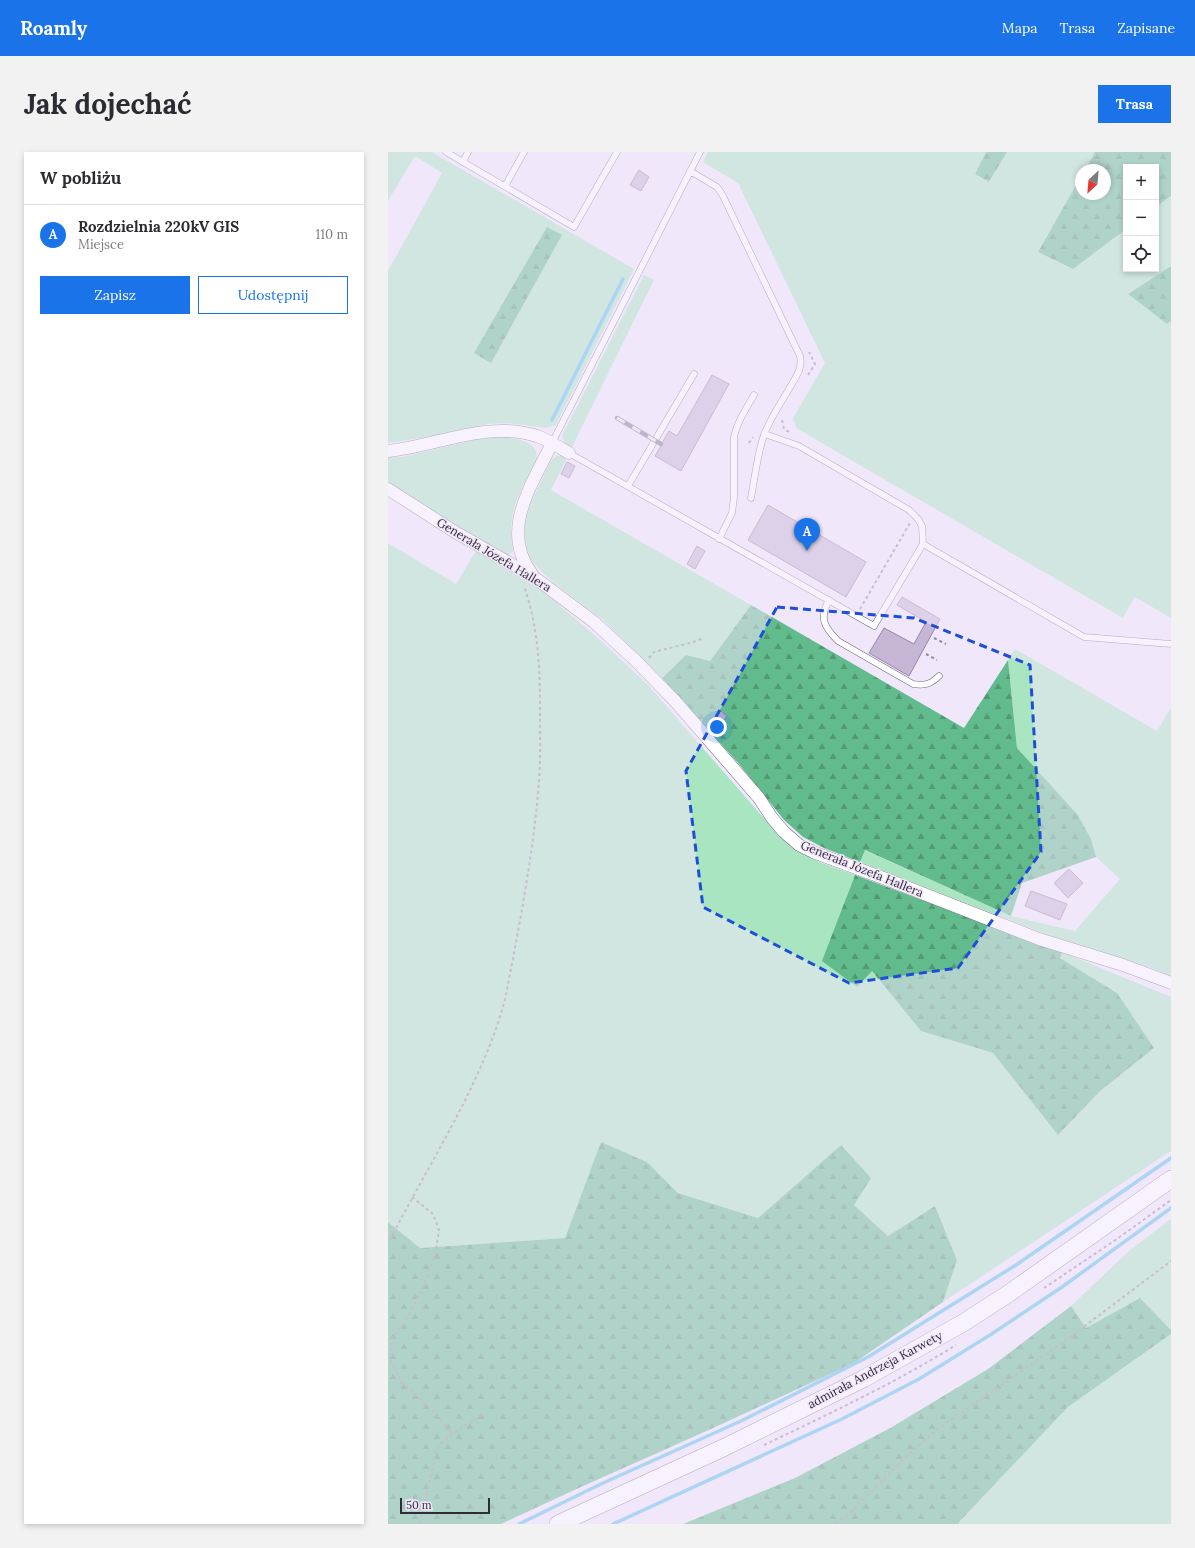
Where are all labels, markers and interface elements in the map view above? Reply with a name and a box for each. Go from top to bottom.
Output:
text: Roamly [20,16,87,40]
text: Mapa [1002,19,1037,37]
text: Trasa [1059,19,1095,37]
text: Zapisane [1117,19,1175,37]
button: Trasa [1098,85,1171,123]
text: Jak dojechać [24,86,192,122]
north arrow [1075,164,1111,200]
map controls [1123,164,1159,272]
button: + [1123,164,1159,200]
text: W pobliżu [40,167,121,189]
button: − [1123,200,1159,236]
text: Rozdzielnia 220kV GIS [78,217,239,236]
text: A [49,226,57,243]
text: 110 m [315,226,348,243]
text: Miejsce [78,236,124,253]
button: locate [1123,236,1159,272]
button: Zapisz [40,276,190,314]
button: Udostępnij [198,276,348,314]
street label: Generała Józefa Hallera [434,514,554,595]
pin: A [794,518,820,551]
your location [707,717,727,737]
street label: Generała Józefa Hallera [799,837,926,900]
street label: admirała Andrzeja Karwety [805,1327,945,1412]
scale bar [400,1496,490,1515]
text: 50 m [406,1498,432,1512]

